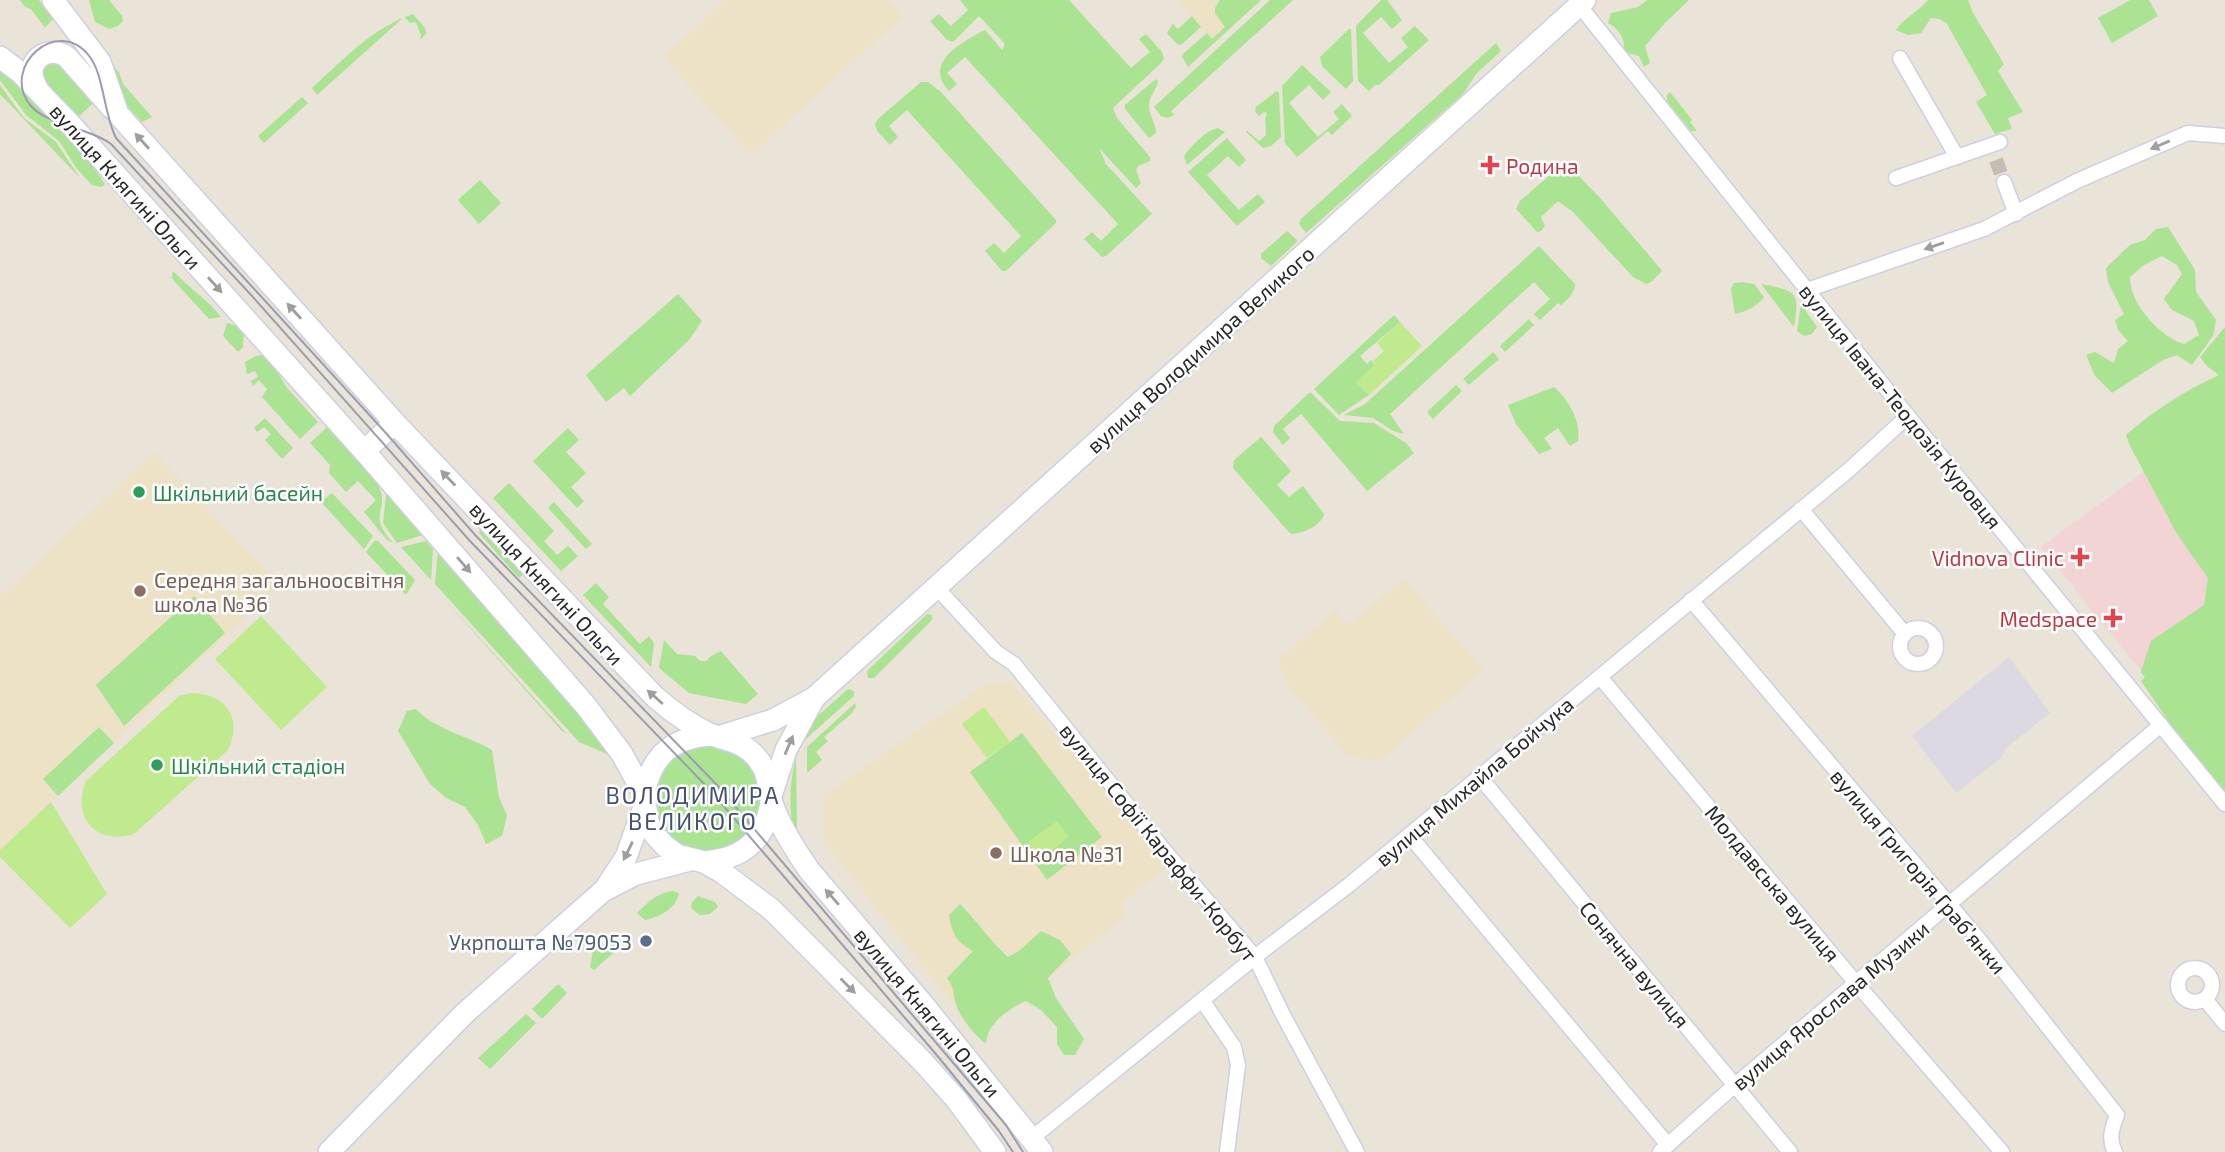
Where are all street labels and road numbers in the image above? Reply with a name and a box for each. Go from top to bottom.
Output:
street label: вулиця Княгині Ольги [44,98,207,274]
street label: вулиця Володимира Великого [1081,240,1320,459]
street label: вулиця Івана-Теодозія Куровця [1794,279,2007,534]
street label: вулиця Княгині Ольги [464,496,629,670]
street label: вулиця Михайла Бойчука [1370,691,1579,872]
street label: вулиця Софії Караффи-Корбут [1054,718,1263,967]
street label: вулиця Григорія Грабʼянки [1825,764,2012,979]
street label: Молдавська вулиця [1700,800,1846,967]
street label: Сонячна вулиця [1574,896,1695,1033]
street label: вулиця Ярослава Музики [1726,915,1934,1095]
street label: вулиця Княгині Ольги [849,922,1006,1103]

